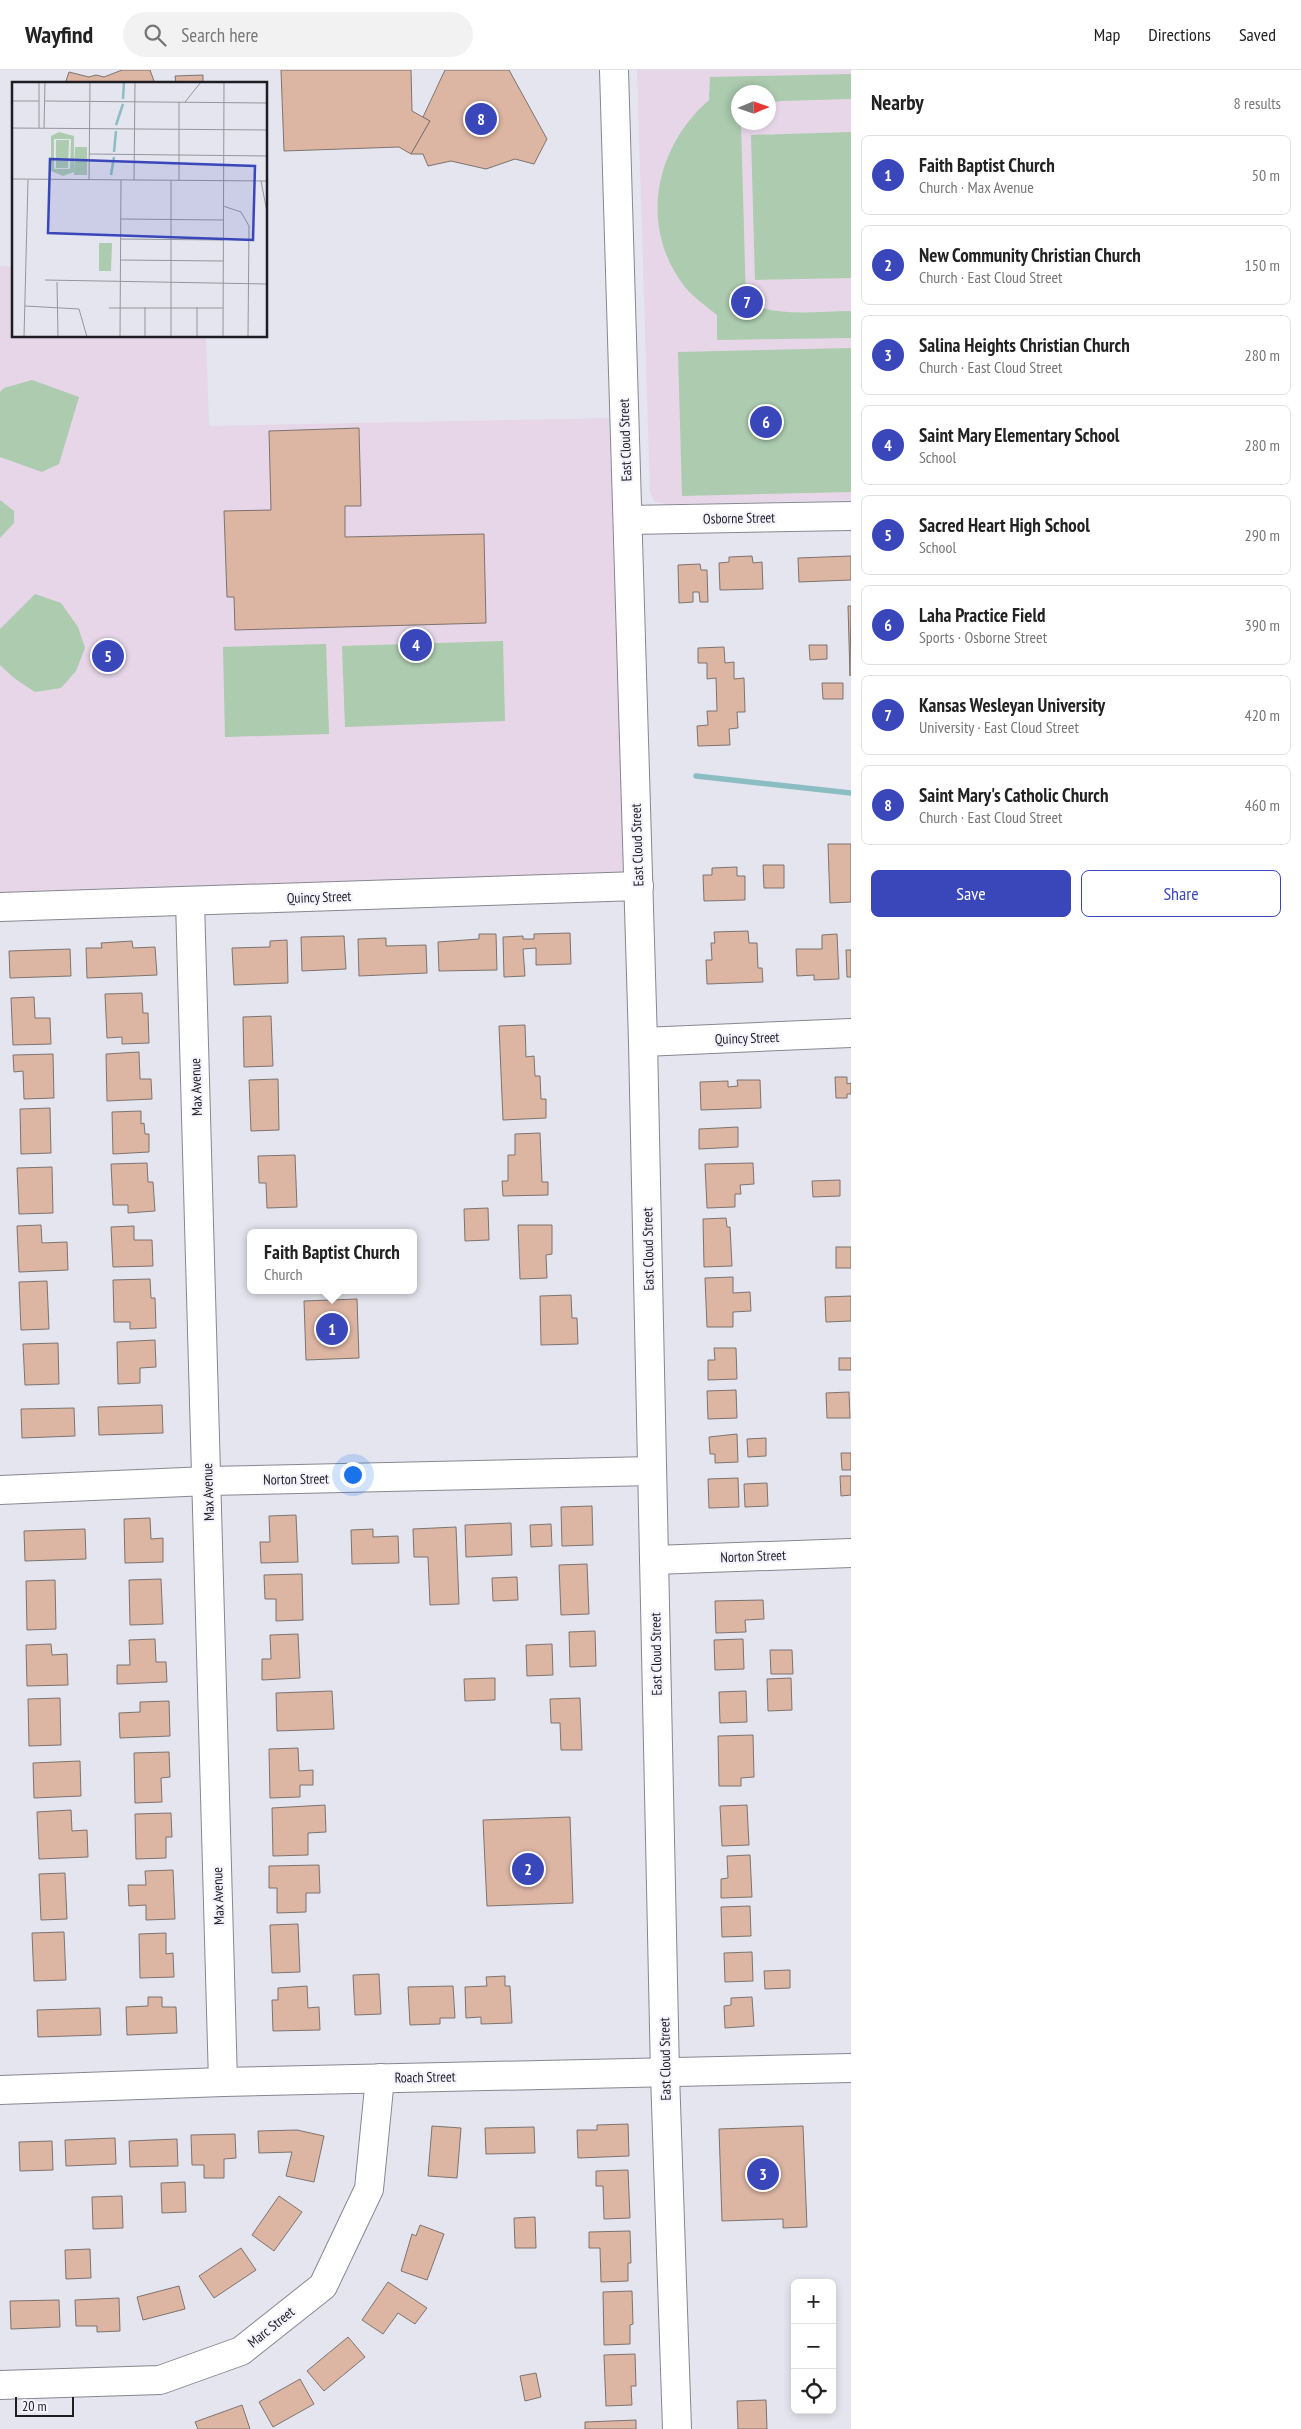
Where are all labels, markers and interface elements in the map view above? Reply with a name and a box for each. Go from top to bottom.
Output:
search box [123,12,473,57]
text: Wayfind [25,19,93,50]
icon: search [141,21,169,49]
text: Search here [181,23,258,47]
text: Map [1094,23,1120,46]
text: Directions [1148,23,1211,46]
text: Saved [1239,23,1276,46]
inset map [12,82,268,338]
north arrow [731,85,776,130]
text: Nearby [871,89,924,116]
text: 8 results [1234,93,1281,113]
pin: 8 [465,100,497,138]
text: Faith Baptist Church [919,153,1055,177]
text: 1 [884,165,892,185]
text: 50 m [1252,165,1280,185]
text: Church · Max Avenue [919,177,1034,197]
text: New Community Christian Church [919,243,1141,267]
text: 2 [884,255,892,275]
text: 150 m [1245,255,1280,275]
text: Church · East Cloud Street [919,267,1062,287]
pin: 7 [731,283,763,321]
text: Salina Heights Christian Church [919,333,1130,357]
text: 3 [884,345,892,365]
text: 280 m [1245,345,1280,365]
text: Church · East Cloud Street [919,357,1062,377]
street label: East Cloud Street [615,398,635,482]
pin: 6 [750,403,782,441]
text: Saint Mary Elementary School [919,423,1119,447]
text: 4 [884,435,892,455]
text: 280 m [1245,435,1280,455]
text: School [919,447,956,467]
street label: Osborne Street [703,508,775,528]
text: Sacred Heart High School [919,513,1090,537]
text: 5 [884,525,892,545]
text: 290 m [1245,525,1280,545]
text: School [919,537,956,557]
text: Laha Practice Field [919,603,1046,627]
text: 6 [884,615,892,635]
text: 390 m [1245,615,1280,635]
pin: 4 [400,626,432,664]
text: Sports · Osborne Street [919,627,1047,647]
pin: 5 [92,637,124,675]
text: Kansas Wesleyan University [919,693,1105,717]
text: 7 [884,705,892,725]
text: 420 m [1245,705,1280,725]
text: University · East Cloud Street [919,717,1079,737]
text: Saint Mary's Catholic Church [919,783,1108,807]
text: 8 [884,795,892,815]
text: 460 m [1245,795,1280,815]
street label: East Cloud Street [627,803,647,887]
text: Church · East Cloud Street [919,807,1062,827]
button: Save [871,870,1071,917]
button: Share [1081,870,1281,917]
street label: Quincy Street [286,887,352,907]
street label: Quincy Street [714,1028,780,1048]
street label: Max Avenue [186,1058,206,1116]
street label: East Cloud Street [638,1207,658,1291]
popup [247,1229,417,1294]
text: Faith Baptist Church [264,1240,400,1264]
text: Church [264,1264,303,1284]
pin: 1 [316,1310,348,1348]
your location [340,1462,366,1488]
street label: Max Avenue [198,1463,218,1521]
street label: Norton Street [263,1469,329,1489]
street label: Norton Street [720,1546,786,1566]
street label: East Cloud Street [646,1612,666,1696]
pin: 2 [512,1850,544,1888]
street label: Max Avenue [208,1867,228,1925]
street label: East Cloud Street [655,2017,675,2101]
street label: Roach Street [394,2067,456,2087]
pin: 3 [747,2155,779,2193]
map controls [791,2279,836,2414]
button: + [791,2279,836,2324]
street label: Marc Street [244,2303,298,2351]
button: − [791,2324,836,2369]
button: locate [791,2369,836,2414]
scale bar [15,2394,74,2417]
text: 20 m [22,2397,47,2415]

